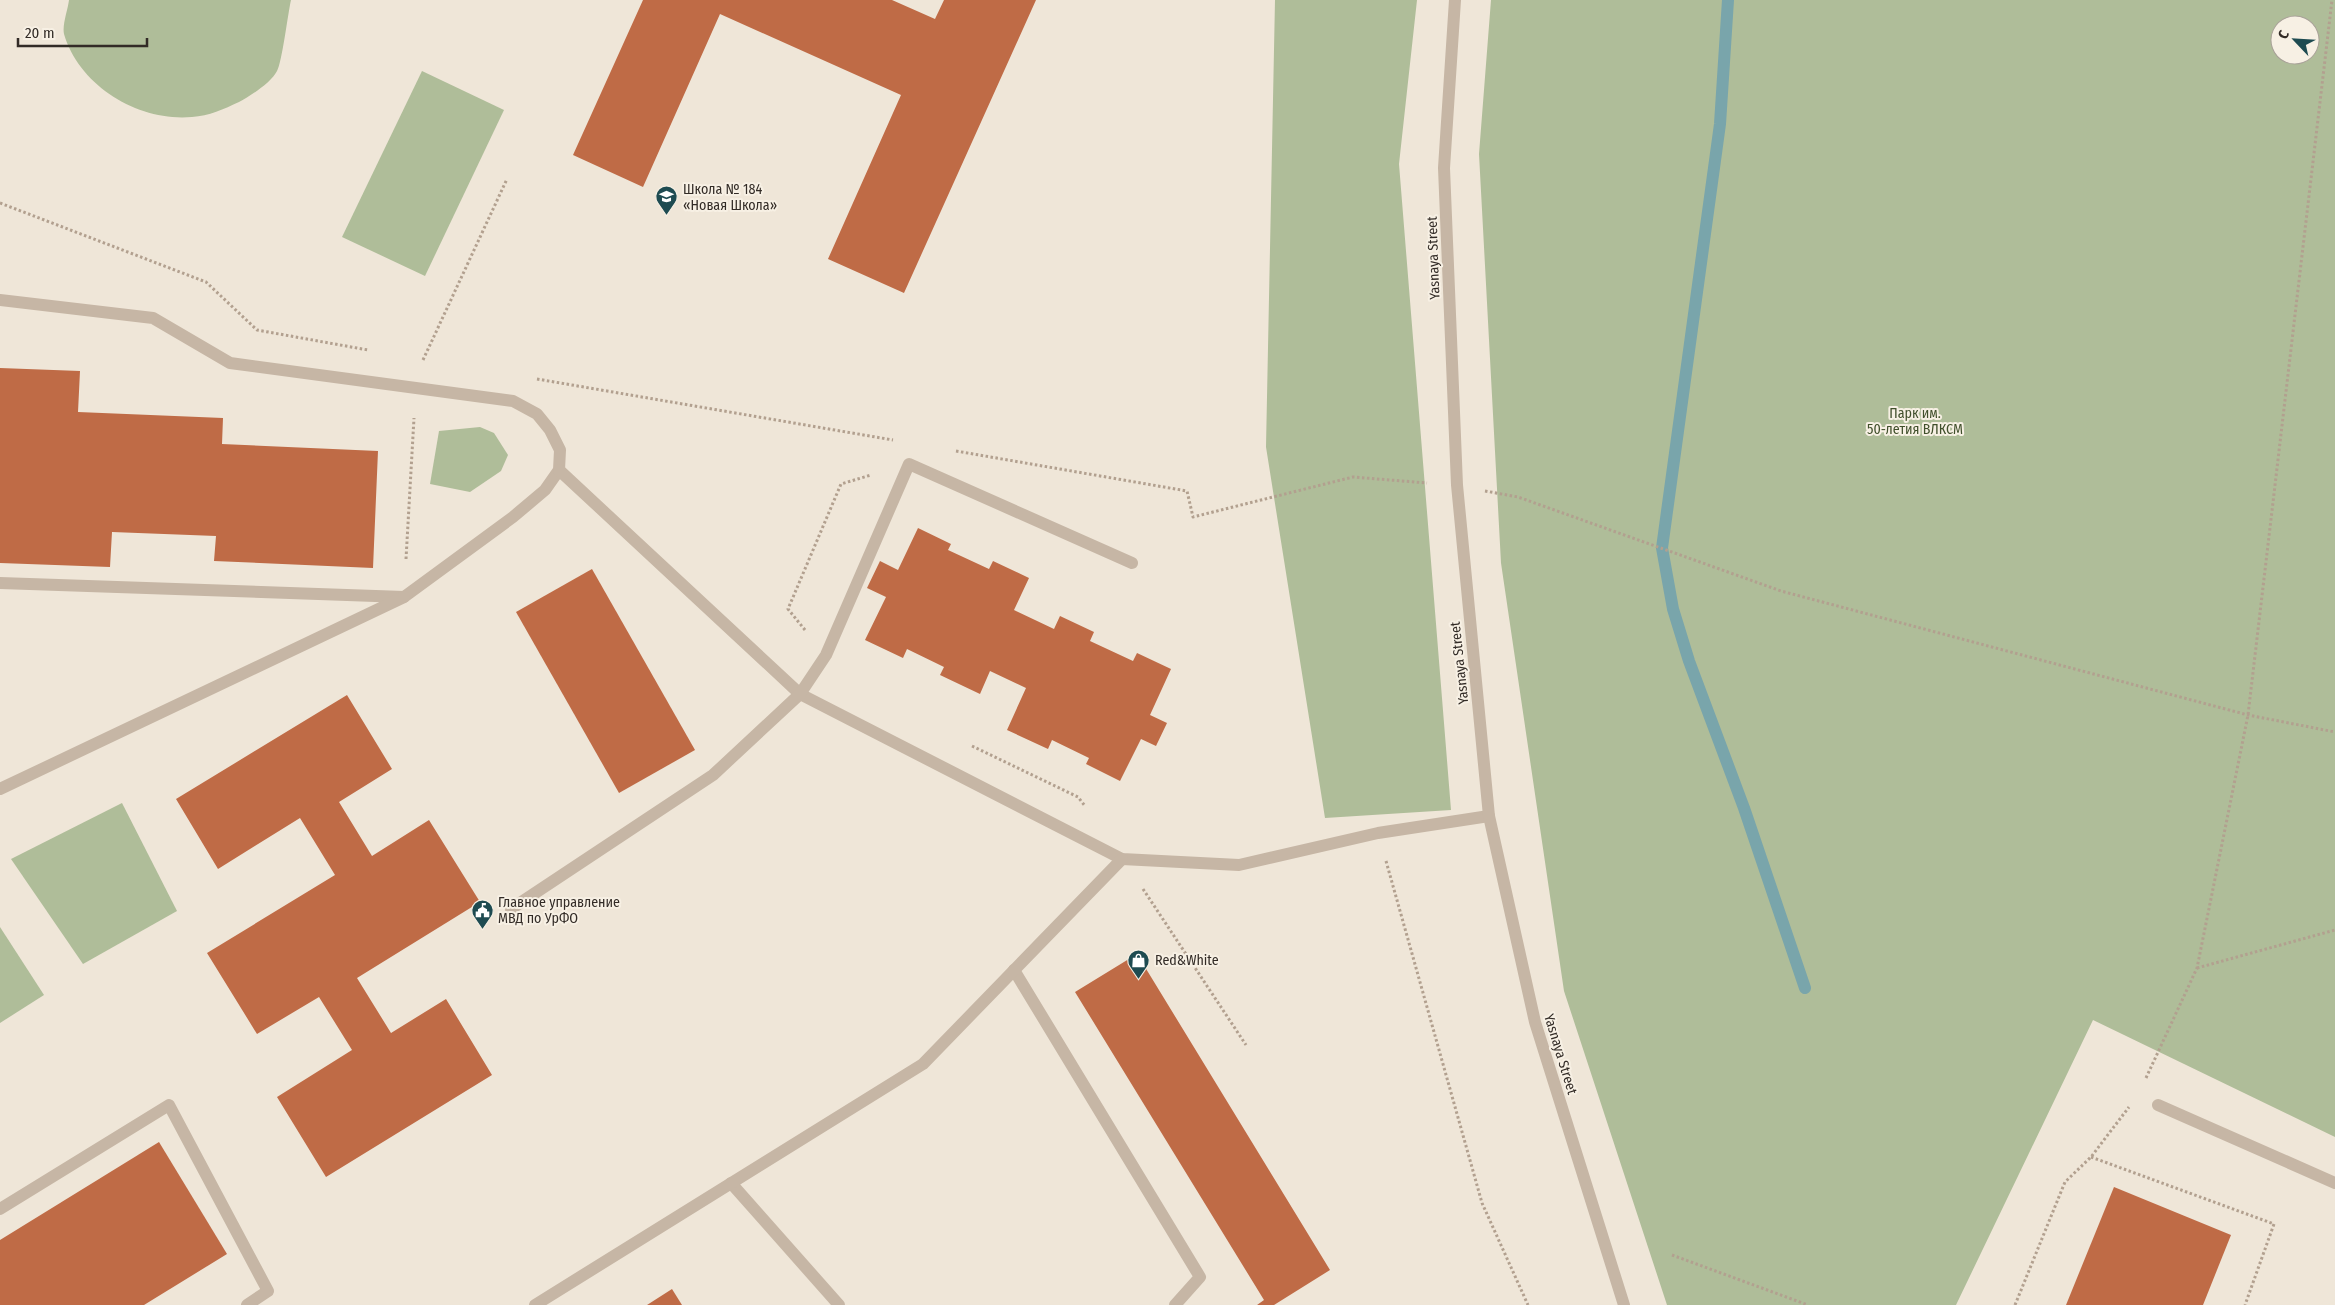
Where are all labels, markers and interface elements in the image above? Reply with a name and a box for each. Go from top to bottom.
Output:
scale bar [18,15,146,47]
north arrow [2270,15,2320,65]
text: 20 m [25,24,55,42]
text: С [2274,27,2293,42]
place label: Школа № 184 «Новая Школа» [683,181,777,214]
school or university icon: Школа № 184 «Новая Школа» [655,185,679,216]
street label: Yasnaya Street [1424,216,1443,300]
park label: Парк им. 50-летия ВЛКСМ [1867,405,1963,438]
street label: Yasnaya Street [1447,620,1472,705]
place label: Главное управление МВД по УрФО [498,894,620,927]
public building icon: Главное управление МВД по УрФО [470,898,494,929]
shop icon: Red&White [1127,948,1151,979]
place label: Red&White [1155,952,1219,969]
street label: Yasnaya Street [1540,1012,1581,1097]

